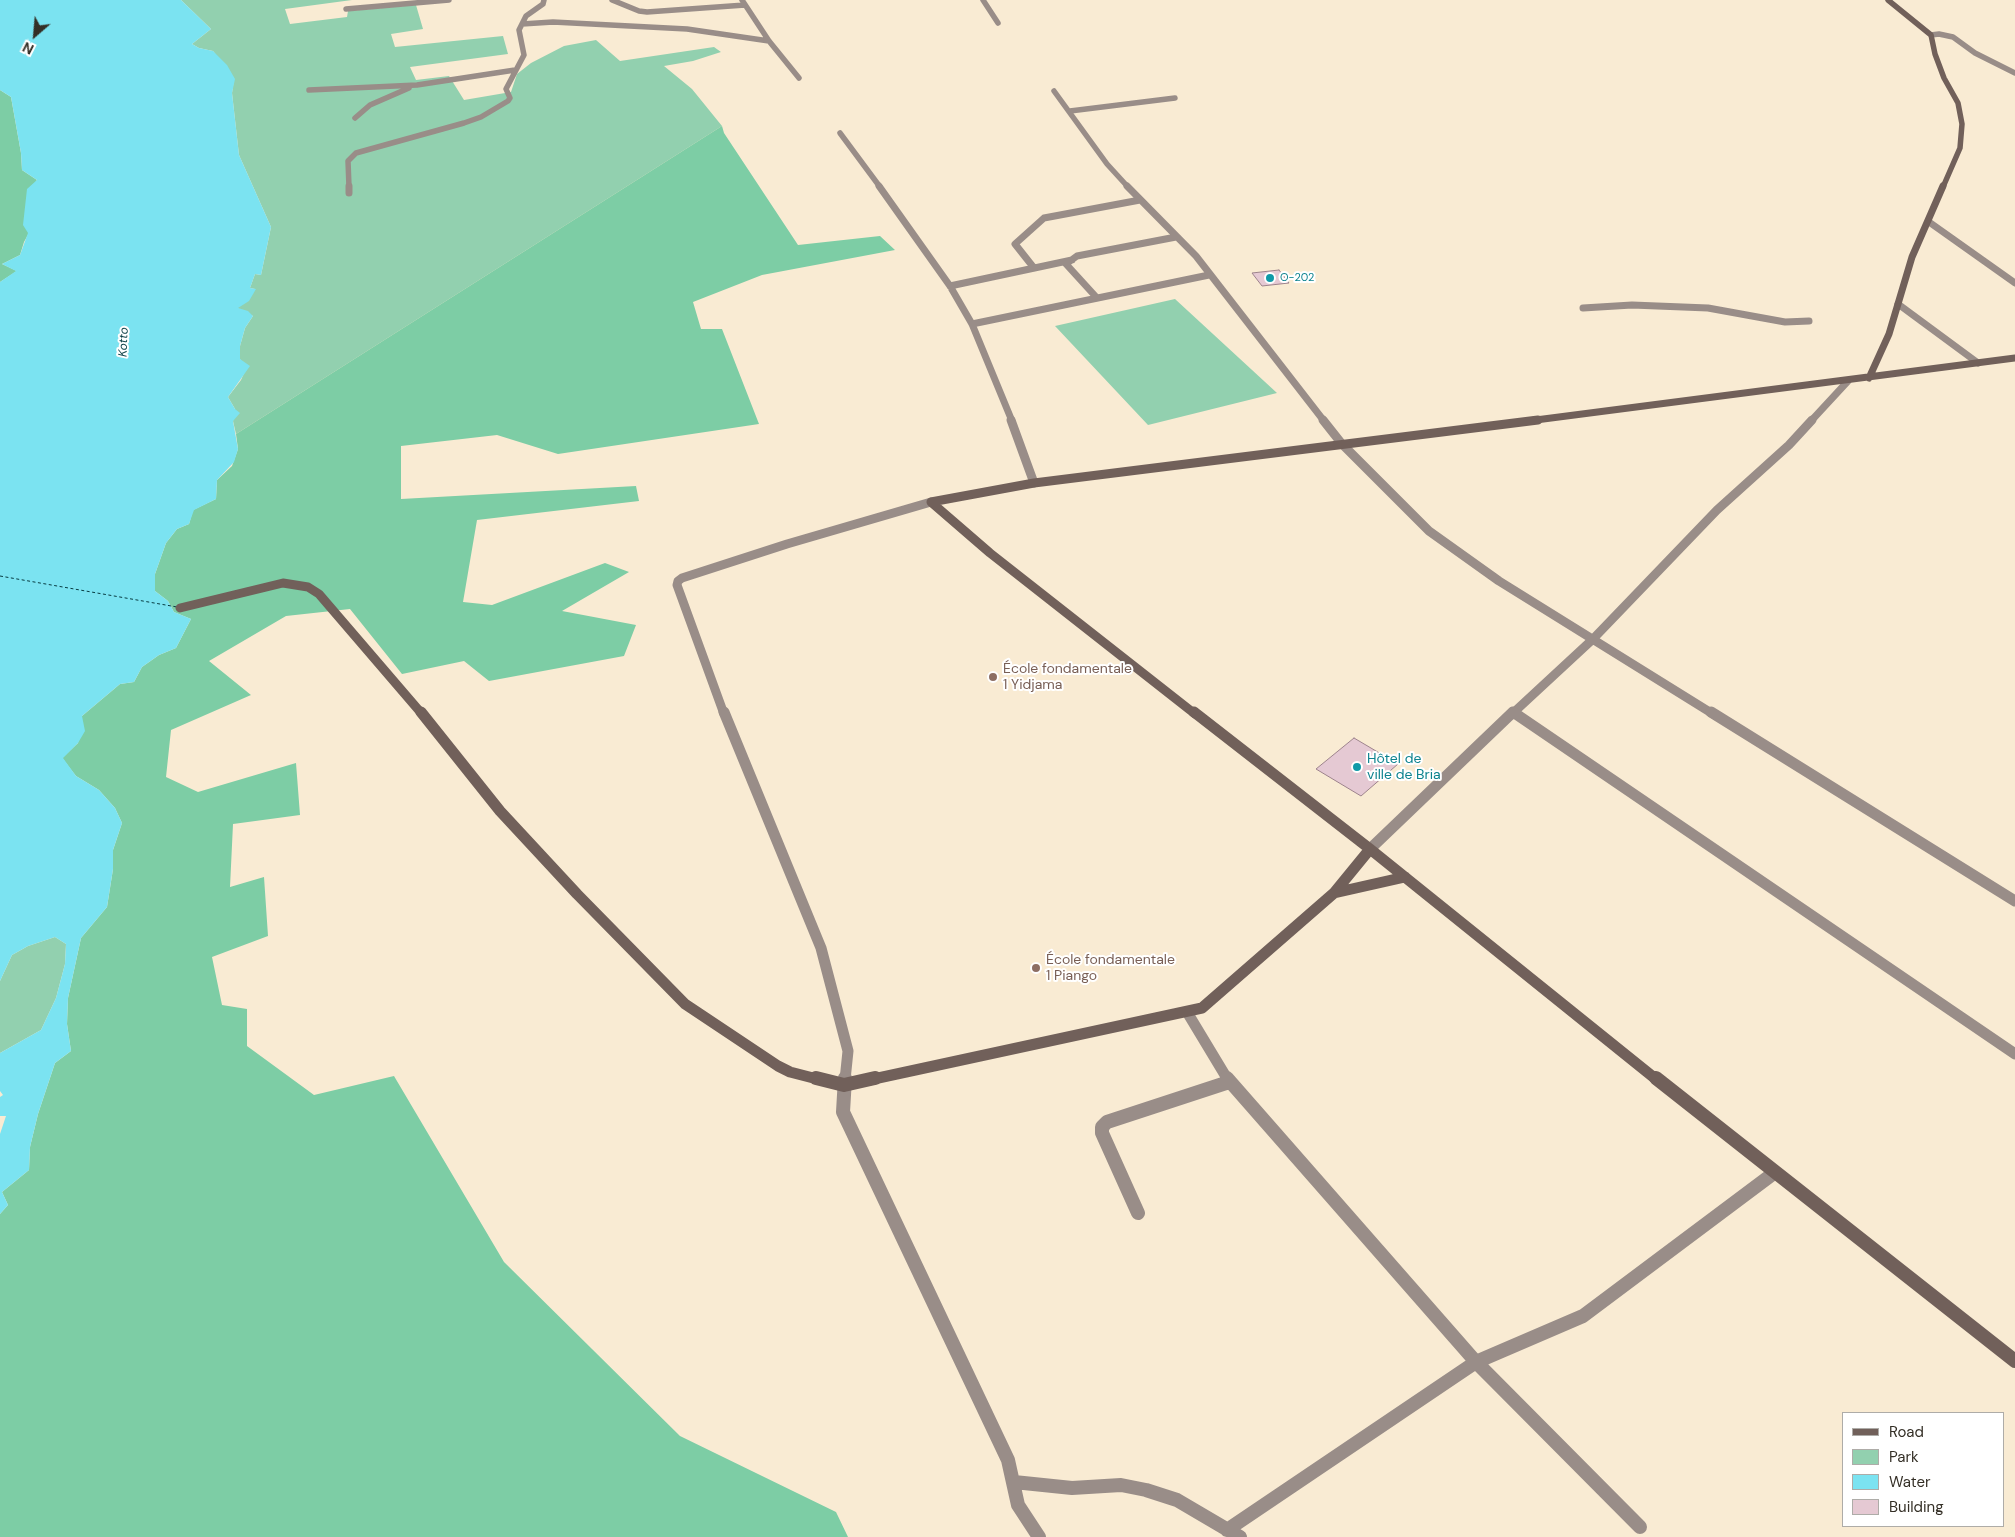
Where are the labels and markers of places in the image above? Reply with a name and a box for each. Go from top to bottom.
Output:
place label: O-202 [1280,271,1314,285]
marker: O-202 [1264,272,1276,284]
place label: École fondamentale 1 Yidjama [1003,661,1132,694]
marker: École fondamentale 1 Yidjama [987,671,999,683]
place label: Hôtel de ville de Bria [1367,751,1441,784]
marker: Hôtel de ville de Bria [1351,761,1363,773]
place label: École fondamentale 1 Piango [1046,952,1175,984]
marker: École fondamentale 1 Piango [1030,962,1042,974]

